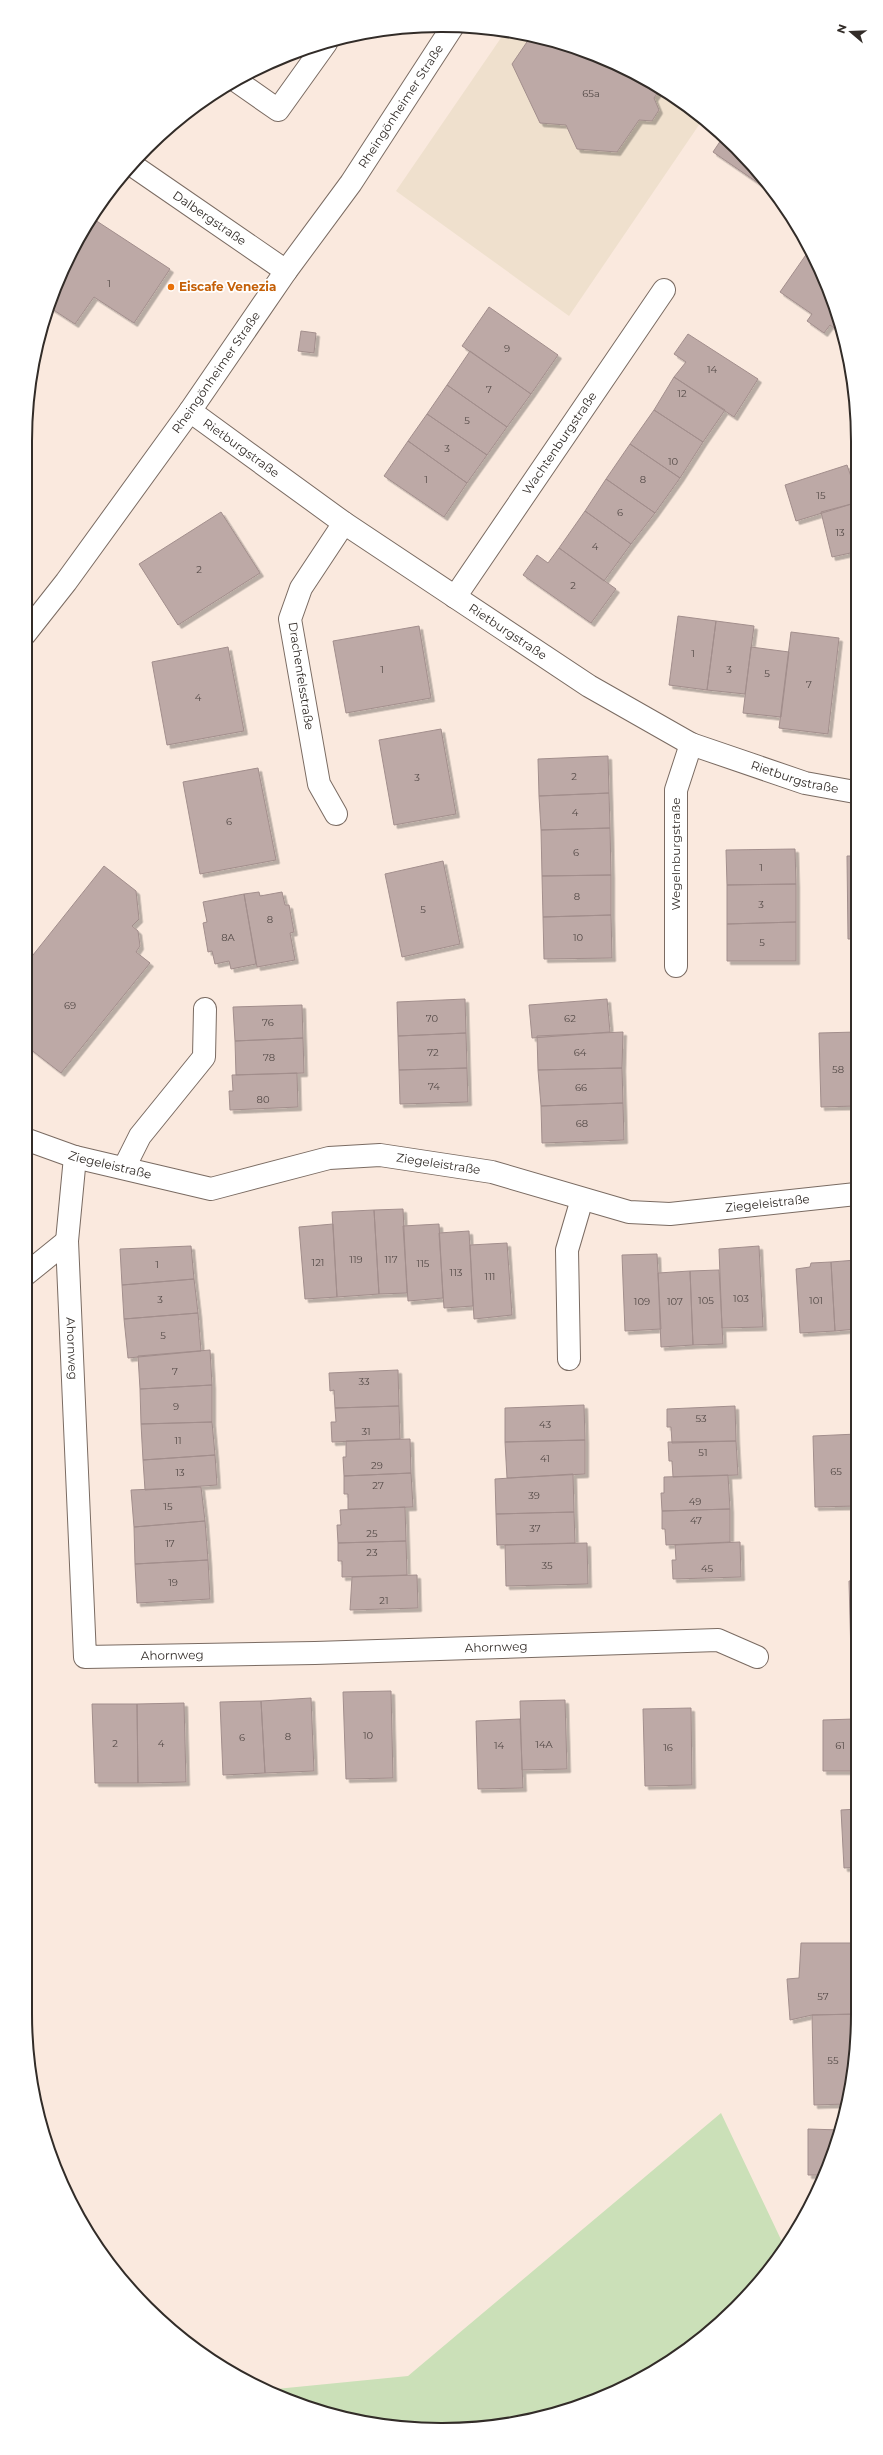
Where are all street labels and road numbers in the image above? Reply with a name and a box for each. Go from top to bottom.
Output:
street label: Rheingönheimer Straße [355,41,446,171]
street label: Dalbergstraße [170,187,249,248]
street label: Rheingönheimer Straße [168,308,263,436]
street label: Wachtenburgstraße [519,389,600,497]
street label: Rietburgstraße [200,415,282,480]
street label: Rietburgstraße [466,600,550,663]
street label: Drachenfelsstraße [286,621,317,731]
street label: Rietburgstraße [749,757,840,796]
street label: Wegelnburgstraße [668,797,683,911]
street label: Ziegeleistraße [66,1147,153,1182]
street label: Ziegeleistraße [395,1150,482,1177]
street label: Ziegeleistraße [724,1191,810,1215]
street label: Ahornweg [63,1317,81,1380]
street label: Ahornweg [464,1638,528,1655]
street label: Ahornweg [141,1647,204,1663]

